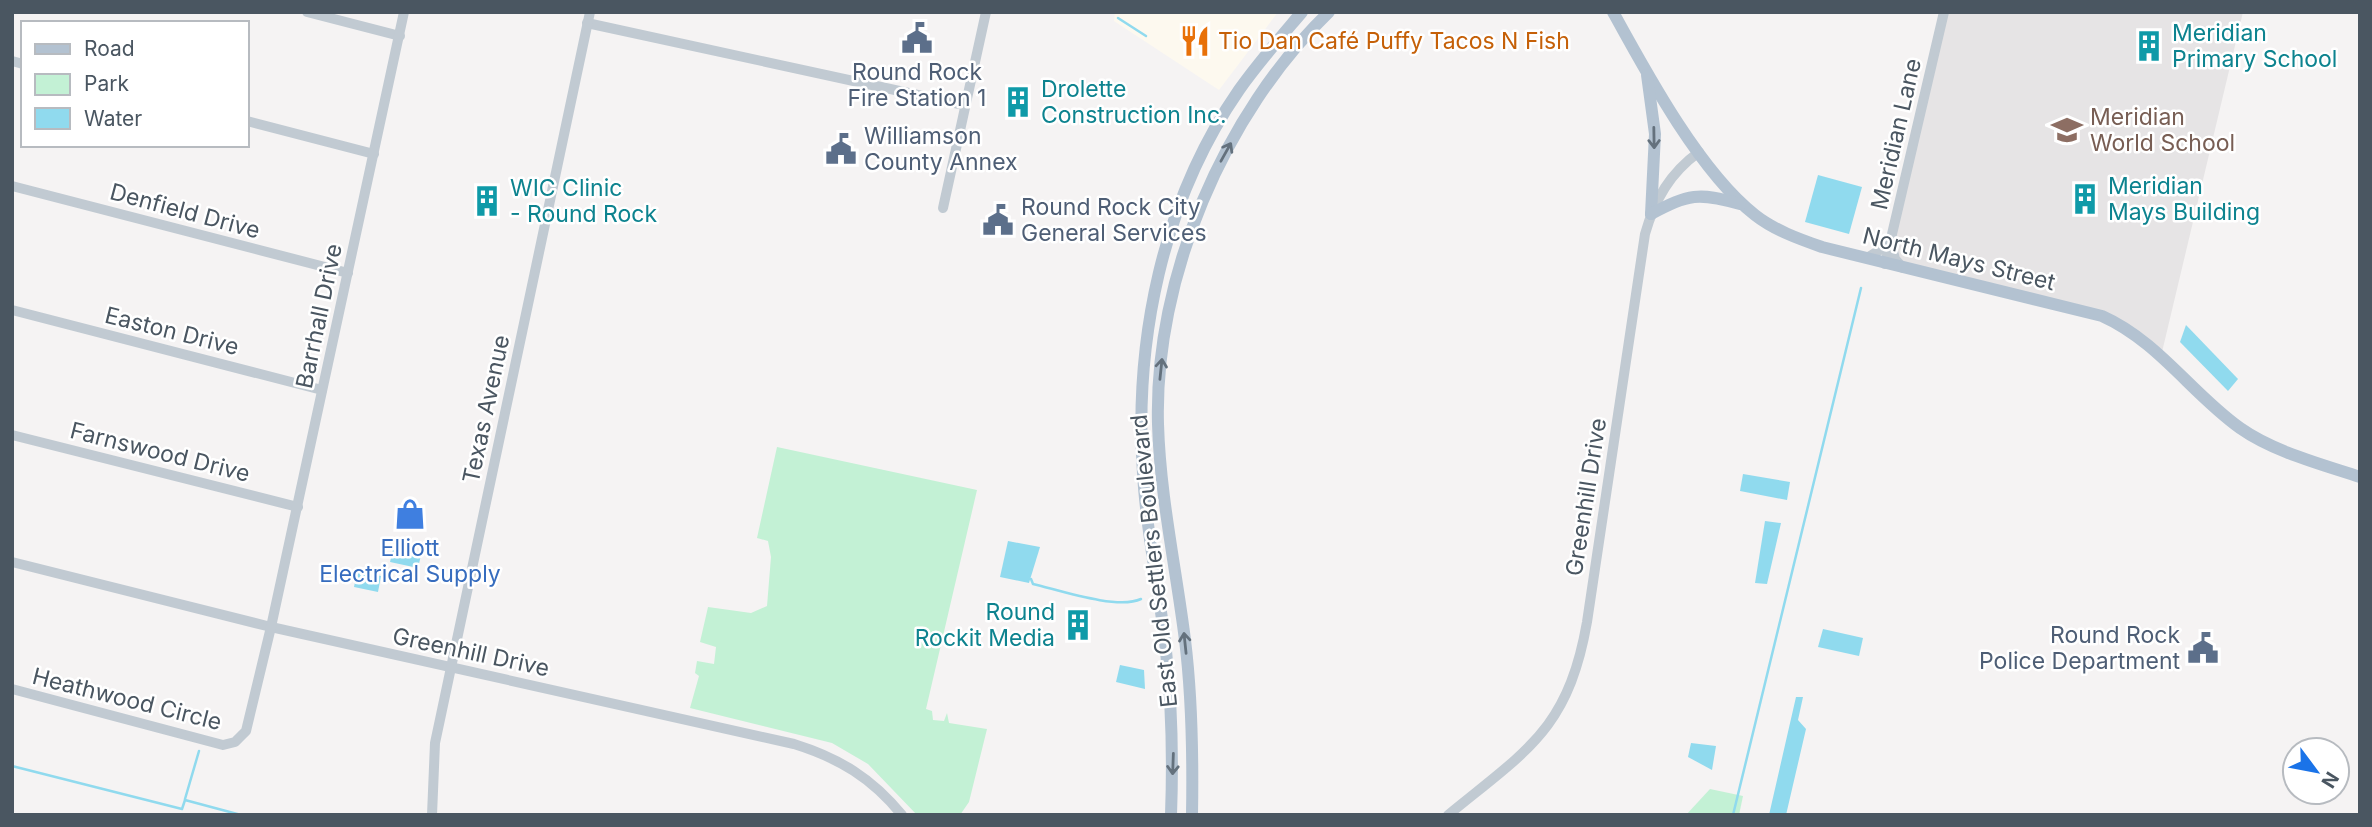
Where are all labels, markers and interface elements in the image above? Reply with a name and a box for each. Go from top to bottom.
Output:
place label: Meridian Primary School [2172,19,2337,73]
legend [21,21,248,147]
public building icon: Round Rock Fire Station 1 [900,21,934,55]
restaurant icon: Tio Dan Café Puffy Tacos N Fish [1178,24,1212,58]
place label: Tio Dan Café Puffy Tacos N Fish [1218,27,1570,55]
building icon: Meridian Primary School [2132,29,2166,63]
text: Road [84,36,135,61]
street label: Meridian Lane [1865,56,1927,212]
place label: Round Rock Fire Station 1 [848,58,986,112]
text: Park [84,71,129,96]
place label: Drolette Construction Inc. [1041,75,1227,129]
building icon: Drolette Construction Inc. [1001,85,1035,119]
place label: Meridian World School [2090,103,2235,157]
text: Water [84,106,142,131]
school or university icon: Meridian World School [2050,113,2084,147]
place label: Williamson County Annex [864,122,1018,176]
one-way arrow [1647,126,1661,149]
public building icon: Williamson County Annex [824,132,858,166]
one-way arrow [1220,142,1233,163]
place label: Meridian Mays Building [2108,172,2260,226]
place label: WIC Clinic - Round Rock [510,174,657,228]
street label: Denfield Drive [107,178,263,244]
building icon: Meridian Mays Building [2068,182,2102,216]
building icon: WIC Clinic - Round Rock [470,184,504,218]
place label: Round Rock City General Services [1021,193,1207,247]
public building icon: Round Rock City General Services [981,203,1015,237]
street label: North Mays Street [1860,222,2059,297]
street label: Barrhall Drive [290,241,348,391]
street label: Easton Drive [102,301,242,361]
street label: Texas Avenue [457,332,515,486]
one-way arrow [1155,358,1168,380]
street label: East Old Settlers Boulevard [1125,413,1183,709]
street label: Farnswood Drive [67,416,253,488]
street label: Greenhill Drive [1560,416,1612,578]
shop icon: Elliott Electrical Supply [393,497,427,531]
place label: Elliott Electrical Supply [319,534,501,588]
place label: Round Rockit Media [915,598,1055,652]
building icon: Round Rockit Media [1061,608,1095,642]
place label: Round Rock Police Department [1979,621,2180,675]
street label: Greenhill Drive [390,622,552,682]
public building icon: Round Rock Police Department [2186,631,2220,665]
one-way arrow [1178,632,1191,655]
street label: Heathwood Circle [29,662,225,736]
north arrow [2281,736,2351,806]
one-way arrow [1166,752,1179,775]
text: N [2316,768,2344,792]

